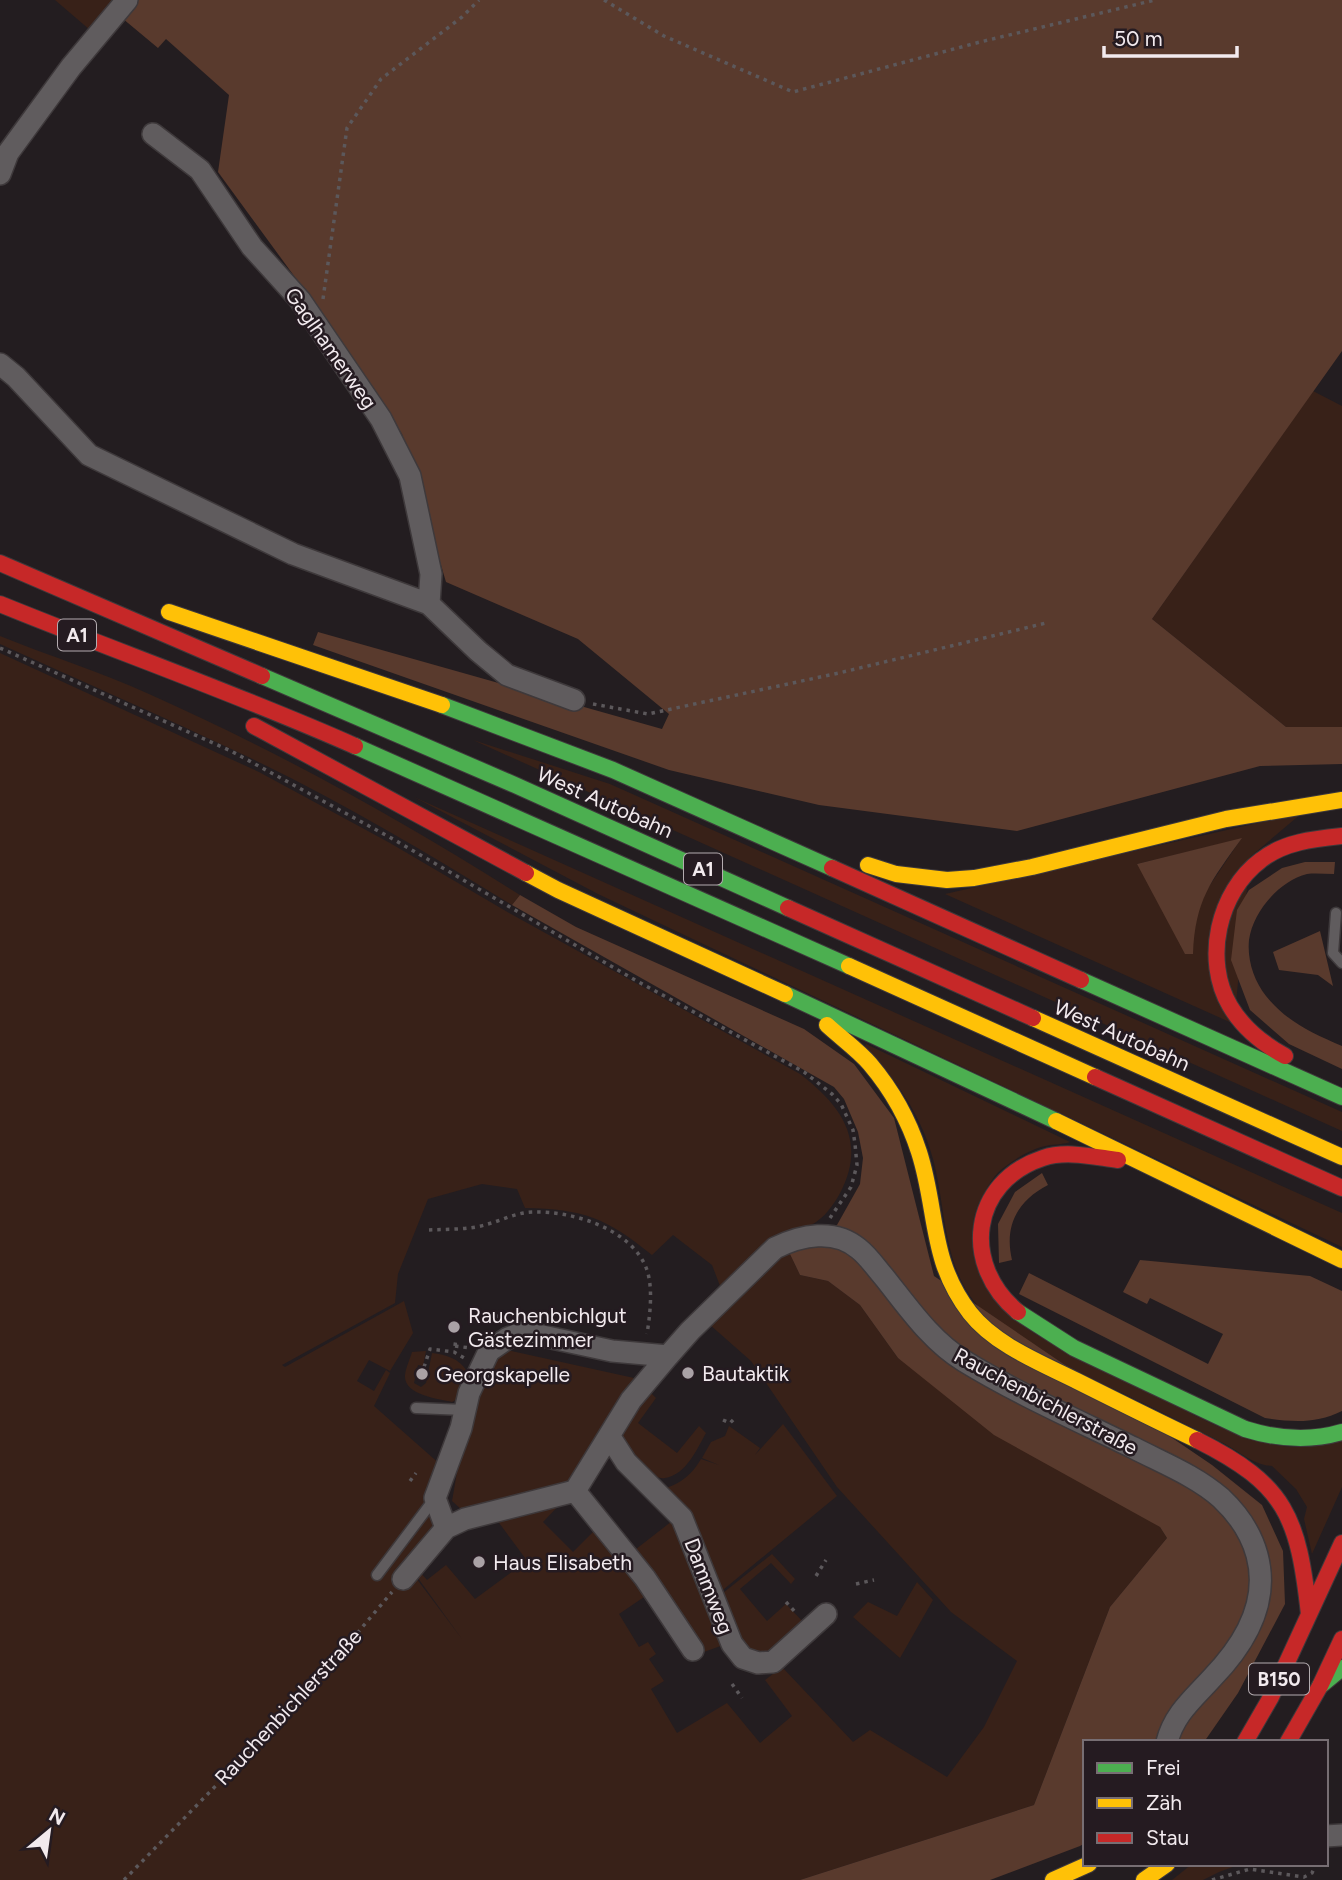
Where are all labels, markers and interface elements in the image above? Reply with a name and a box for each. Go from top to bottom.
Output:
scale bar [1104,14,1237,58]
text: 50 m [1114,26,1163,51]
street label: Gaglhamerweg [280,282,382,414]
road number: A1 [58,620,96,650]
street label: West Autobahn [533,761,677,843]
road number: A1 [684,854,722,884]
street label: West Autobahn [1050,994,1194,1076]
place label: Rauchenbichlgut Gästezimmer [468,1303,627,1352]
marker: Rauchenbichlgut Gästezimmer [446,1319,462,1335]
street label: Rauchenbichlerstraße [950,1342,1142,1460]
place label: Bautaktik [702,1361,790,1386]
place label: Georgskapelle [436,1362,570,1387]
marker: Bautaktik [680,1365,696,1381]
marker: Georgskapelle [414,1366,430,1382]
street label: Dammweg [679,1534,739,1638]
place label: Haus Elisabeth [493,1550,632,1575]
marker: Haus Elisabeth [471,1554,487,1570]
street label: Rauchenbichlerstraße [209,1624,367,1790]
road number: B150 [1249,1664,1309,1694]
legend [1083,1740,1328,1866]
text: Frei [1146,1755,1181,1780]
text: Zäh [1146,1790,1182,1815]
north arrow [14,1796,84,1866]
text: N [45,1803,69,1830]
text: Stau [1146,1825,1189,1850]

